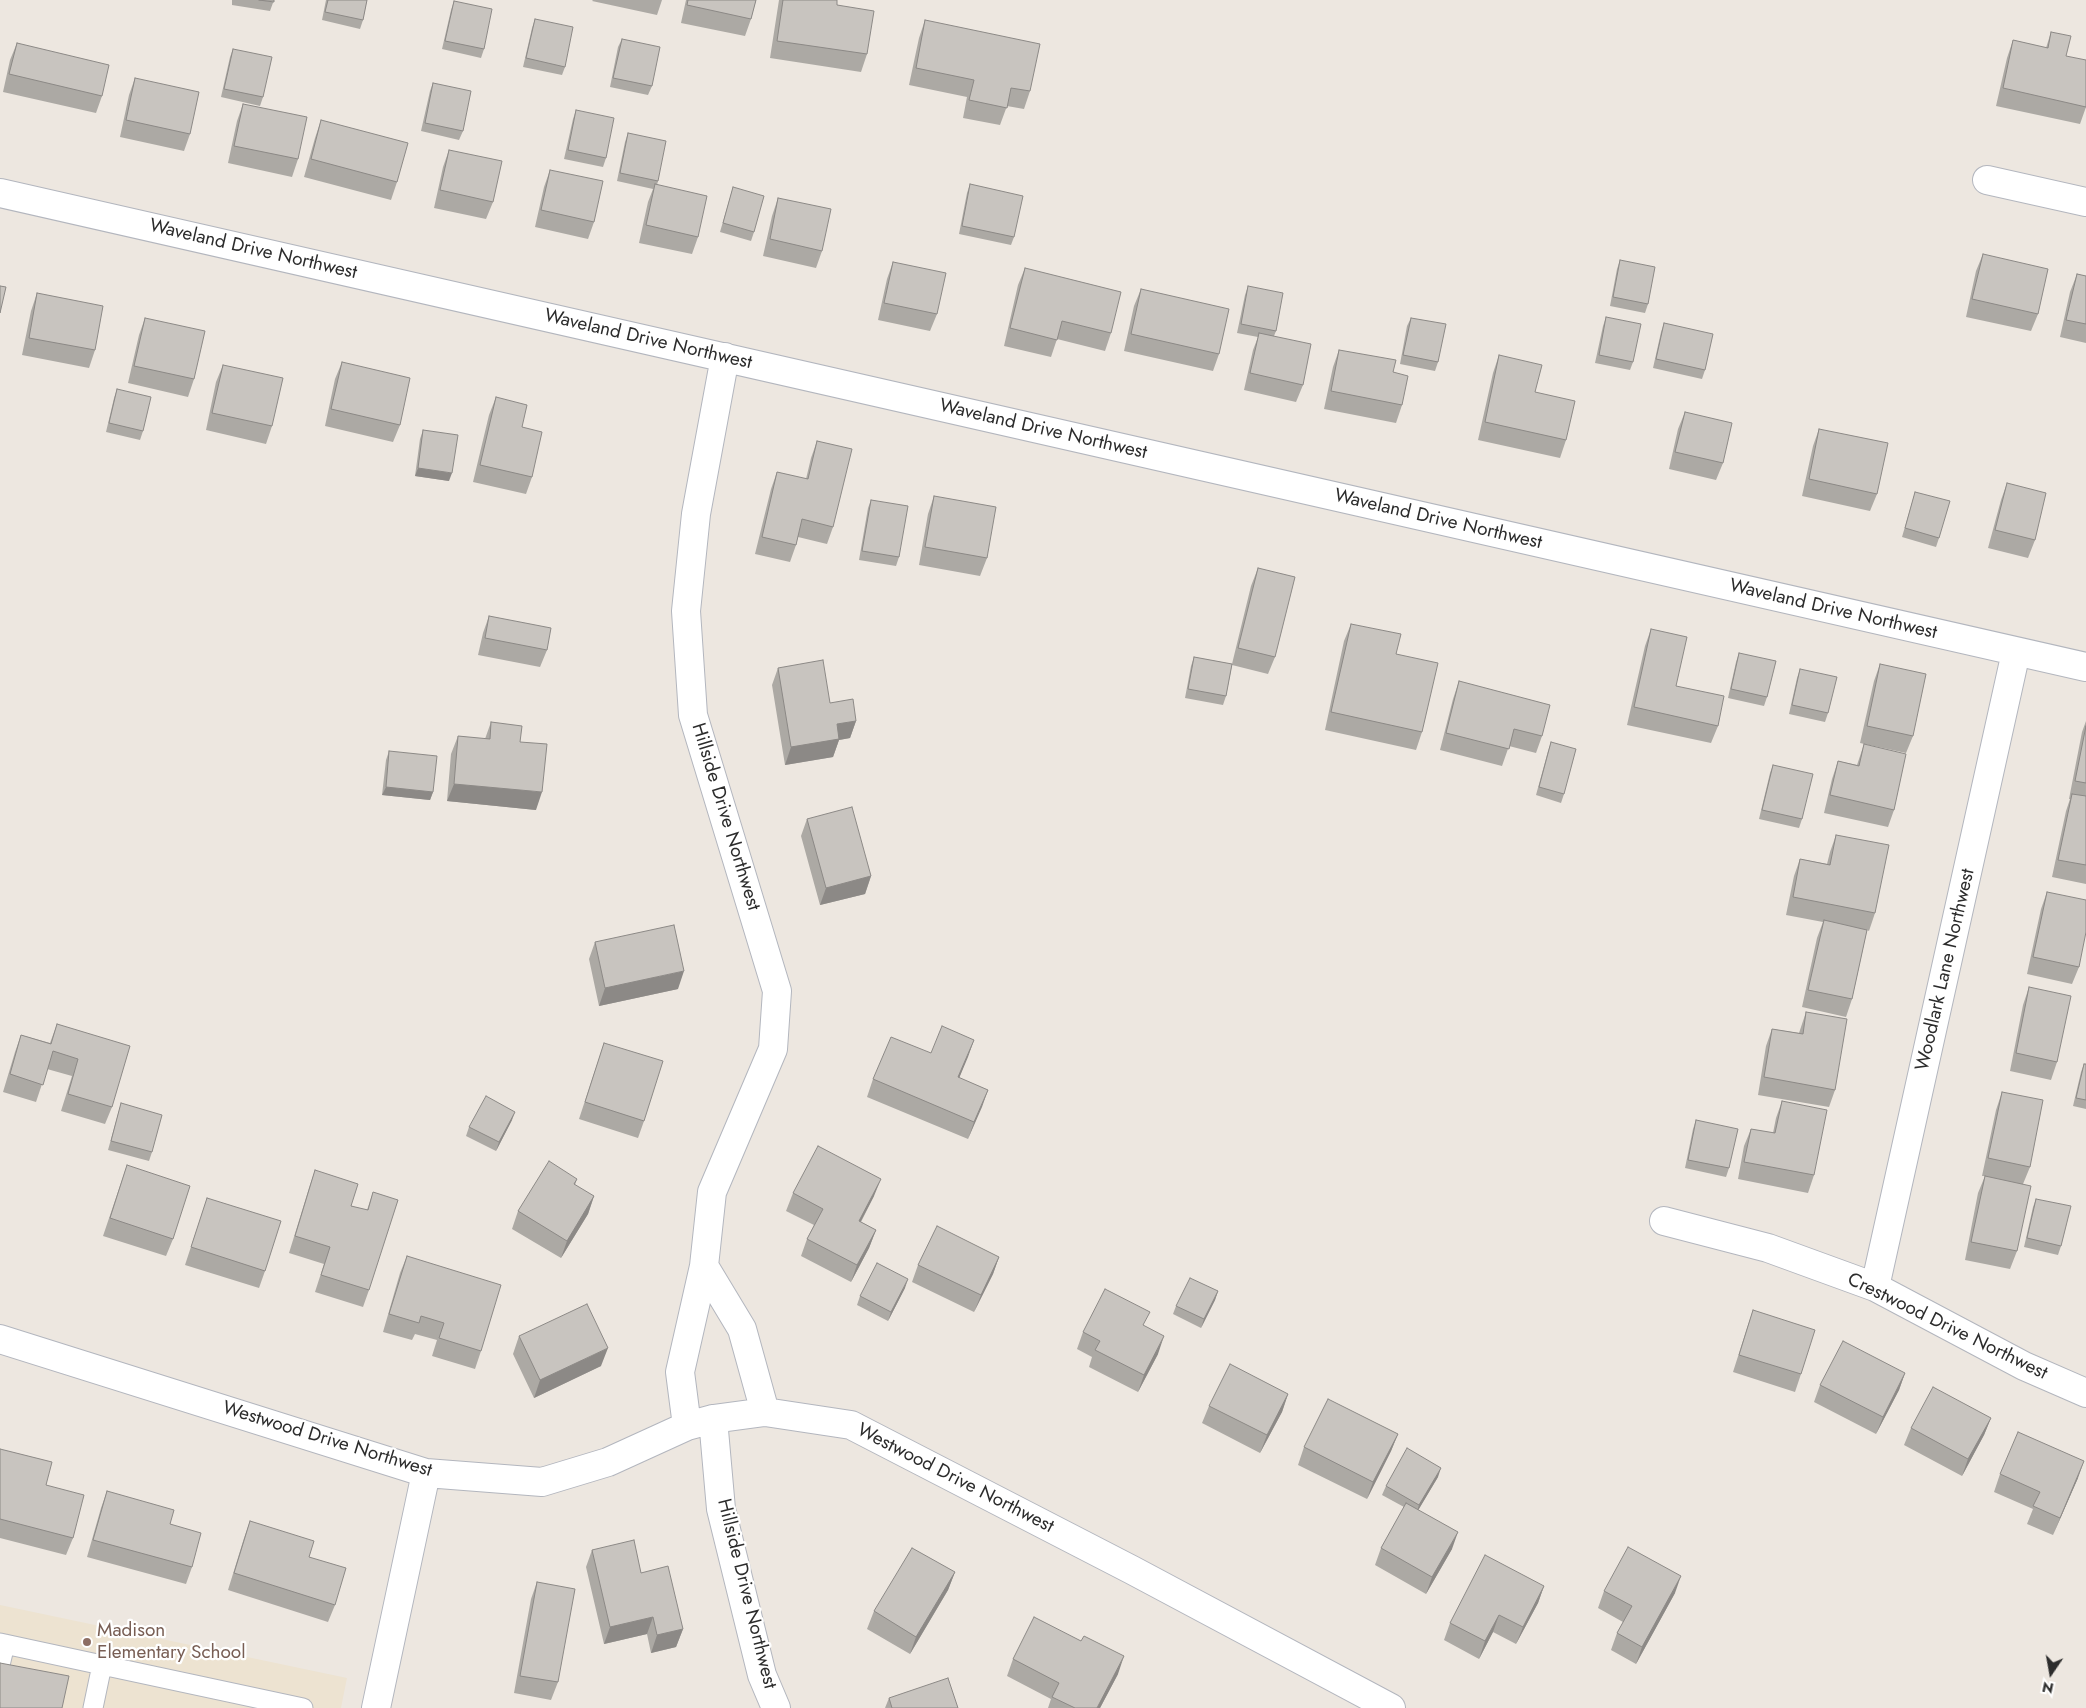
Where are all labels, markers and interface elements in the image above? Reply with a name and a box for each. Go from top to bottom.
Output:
street label: Waveland Drive Northwest [147,215,359,285]
street label: Waveland Drive Northwest [542,305,754,375]
street label: Waveland Drive Northwest [937,395,1149,465]
street label: Waveland Drive Northwest [1332,485,1544,555]
street label: Waveland Drive Northwest [1727,575,1939,645]
street label: Hillside Drive Northwest [686,721,764,913]
street label: Woodlark Lane Northwest [1912,867,1980,1073]
street label: Crestwood Drive Northwest [1843,1269,2051,1385]
street label: Westwood Drive Northwest [220,1397,434,1483]
street label: Westwood Drive Northwest [853,1419,1057,1539]
street label: Hillside Drive Northwest [711,1497,781,1691]
place label: Madison Elementary School [97,1620,246,1664]
marker: Madison Elementary School [81,1636,93,1648]
north arrow [2026,1648,2076,1698]
text: N [2040,1677,2055,1699]

